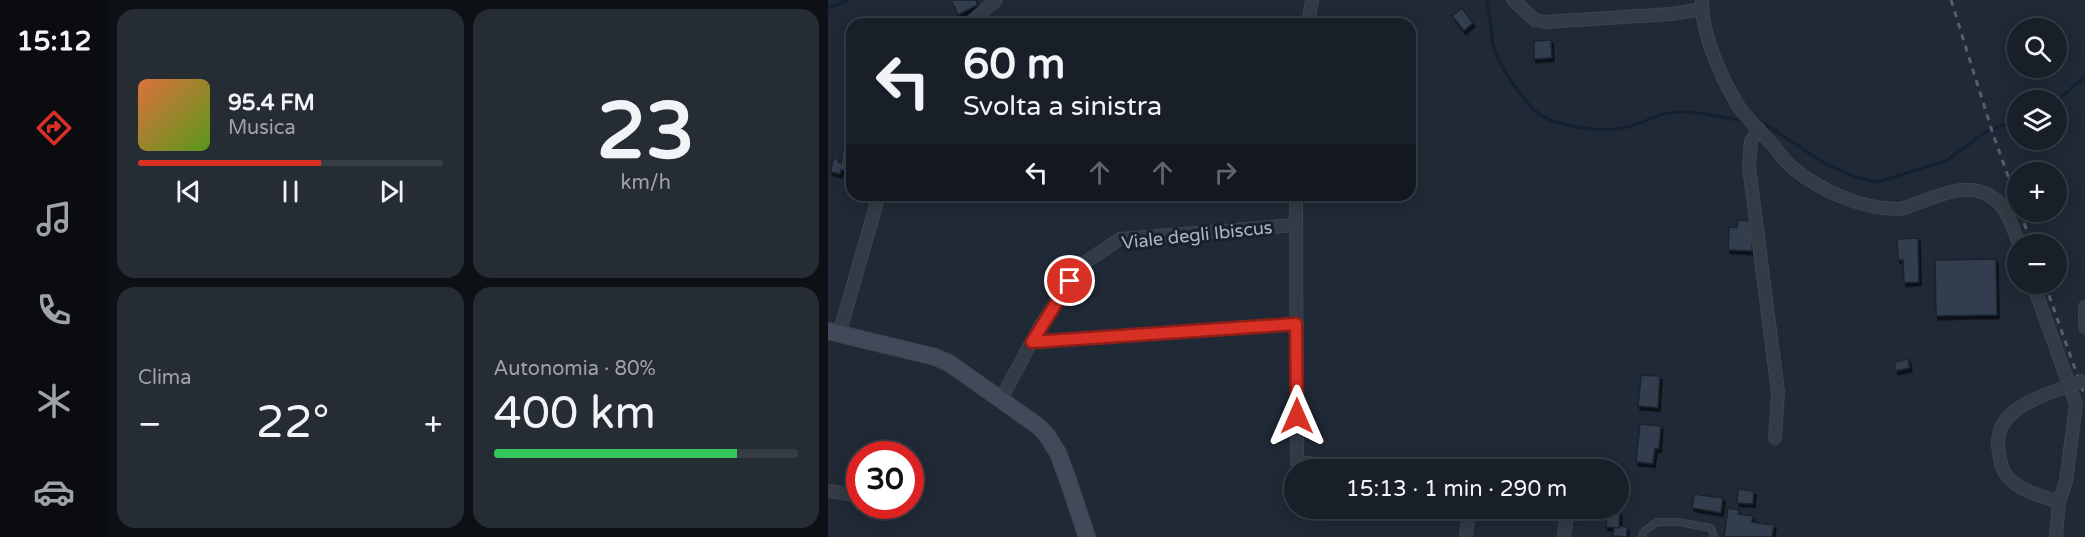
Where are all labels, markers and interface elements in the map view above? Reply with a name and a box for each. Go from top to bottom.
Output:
map controls [2007,18,2067,294]
button: search [2007,18,2067,78]
text: 15:12 [17,25,91,58]
text: 60 m [963,39,1065,90]
icon: left [864,42,942,120]
text: 23 [597,85,695,179]
text: 95.4 FM [228,90,315,116]
text: Svolta a sinistra [963,90,1162,123]
button: layers [2007,90,2067,150]
icon: directions [33,107,75,149]
text: Musica [228,116,296,140]
icon: left [1020,156,1053,189]
icon: ahead [1083,156,1116,189]
icon: ahead [1146,156,1179,189]
icon: right [1209,156,1242,189]
button: + [2007,162,2067,222]
text: km/h [621,171,671,195]
icon: previous [172,175,205,208]
icon: pause [274,175,307,208]
icon: next [375,175,408,208]
icon: music [33,198,75,240]
street label: Viale degli Ibiscus [1121,216,1273,254]
button: − [2007,234,2067,294]
pin [1044,255,1095,306]
icon: arrive [1053,264,1086,297]
icon: phone [33,289,75,331]
text: Autonomia · 80% [494,357,656,381]
text: Clima [138,366,191,390]
icon: climate [33,380,75,422]
position arrow [1265,384,1329,448]
text: 400 km [494,387,656,441]
text: 22° [256,396,329,450]
text: − [138,405,162,444]
text: + [424,405,442,444]
speed limit sign: 30 [846,441,924,519]
icon: car [33,471,75,513]
text: 15:13 · 1 min · 290 m [1346,476,1567,502]

